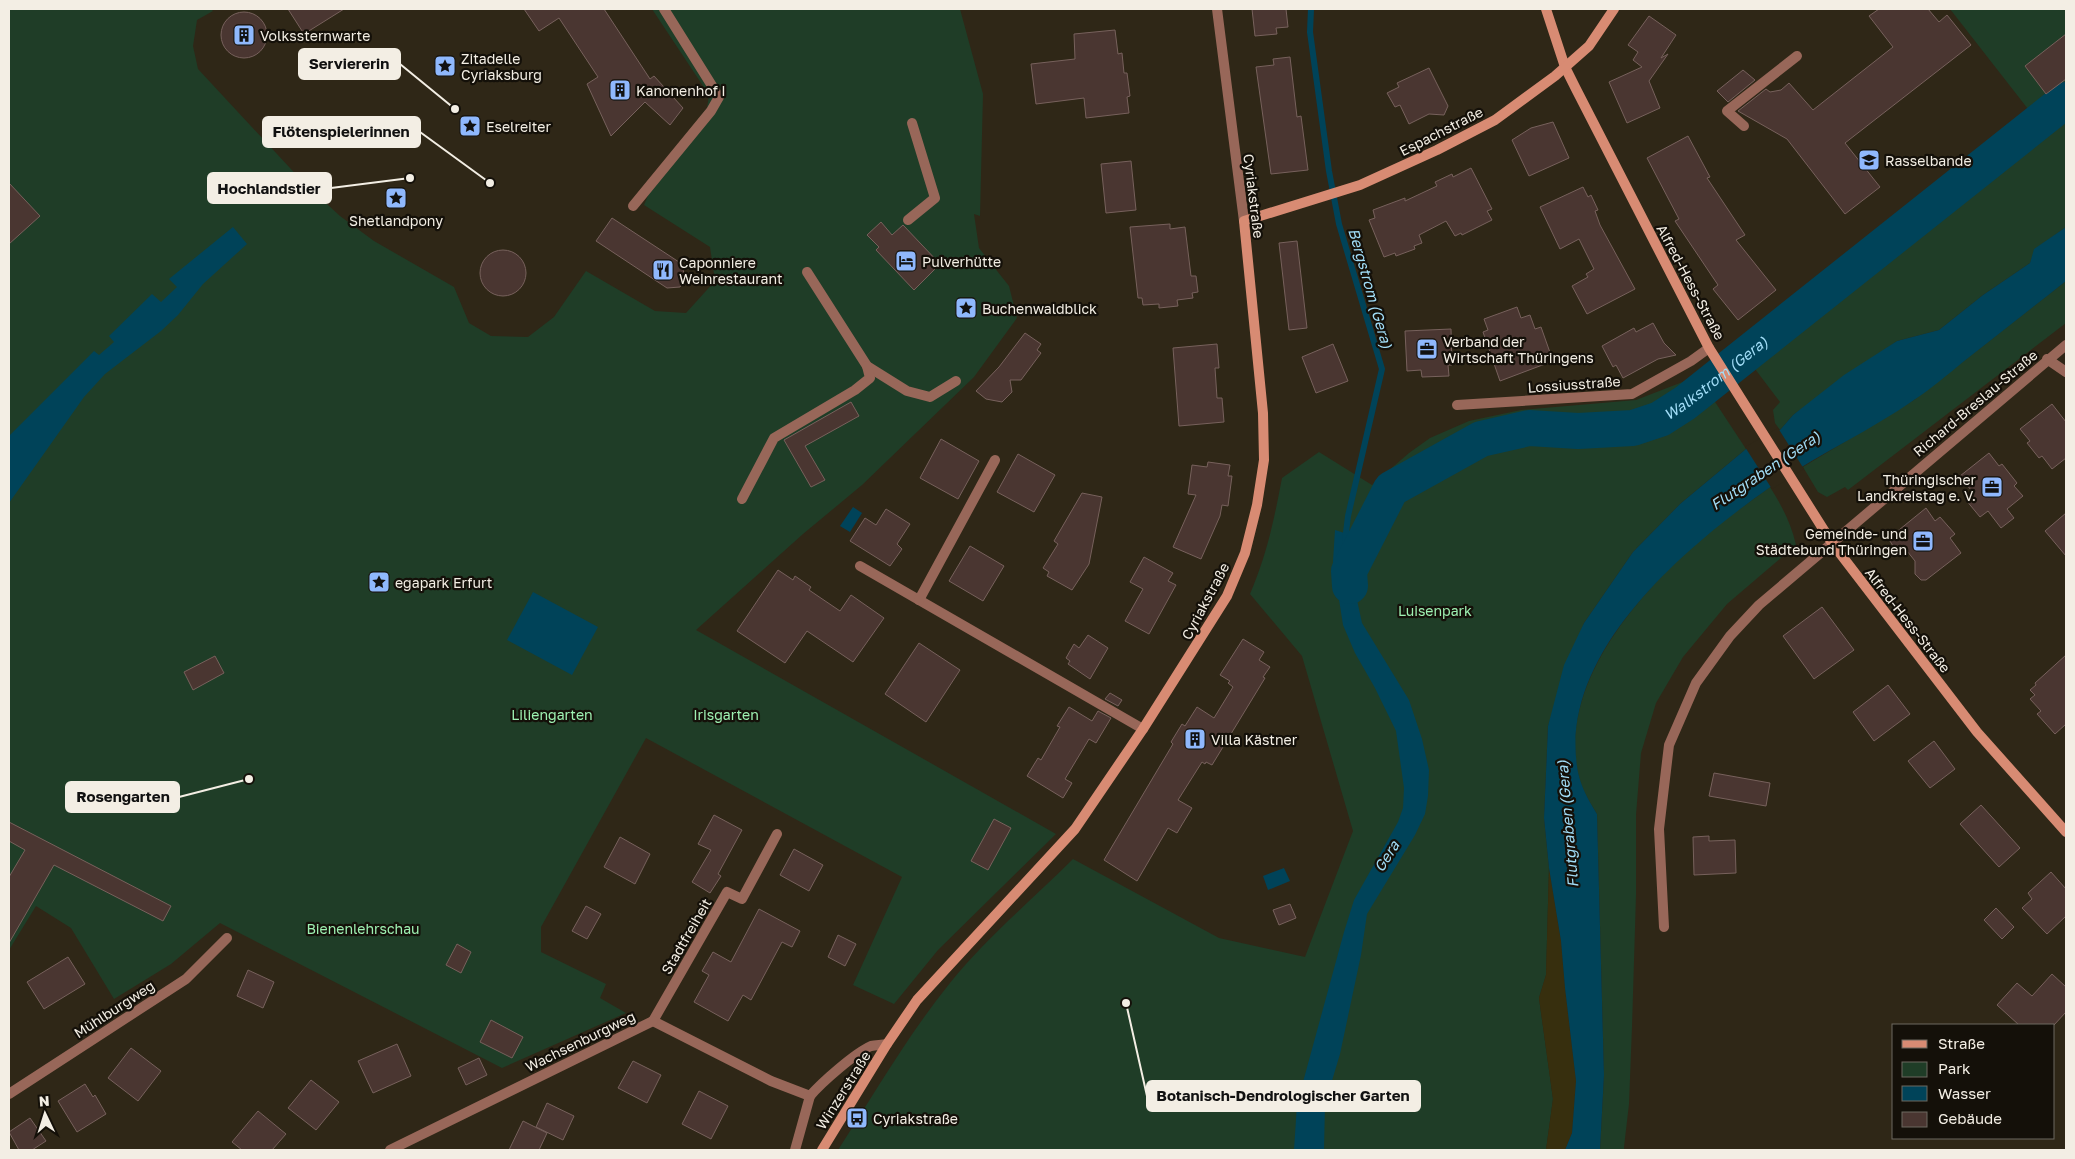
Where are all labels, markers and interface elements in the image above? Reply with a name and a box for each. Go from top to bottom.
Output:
building icon: Volkssternwarte [232,23,256,47]
place label: Volkssternwarte [260,27,370,44]
callout: Serviererin [299,49,400,79]
place label: Zitadelle Cyriaksburg [461,50,542,83]
text: Serviererin [309,54,389,72]
place icon: Zitadelle Cyriaksburg [433,54,457,78]
building icon: Kanonenhof I [608,78,632,102]
place label: Kanonenhof I [636,82,726,99]
street label: Espachstraße [1397,103,1485,159]
place icon: Eselreiter [458,114,482,138]
callout: Flötenspielerinnen [263,117,420,147]
place label: Eselreiter [486,118,551,135]
text: Flötenspielerinnen [272,122,410,140]
school or university icon: Rasselbande [1857,148,1881,172]
place label: Rasselbande [1885,152,1972,169]
street label: Cyriakstraße [1240,153,1268,239]
callout: Hochlandstier [208,173,331,203]
text: Hochlandstier [217,179,321,197]
place icon: Shetlandpony [384,186,408,210]
place label: Shetlandpony [349,212,443,229]
street label: Alfred-Hess-Straße [1653,221,1729,343]
water label: Bergstrom (Gera) [1344,226,1397,351]
hotel icon: Pulverhütte [894,249,918,273]
place label: Pulverhütte [922,253,1001,270]
place label: Caponniere Weinrestaurant [679,254,783,287]
restaurant icon: Caponniere Weinrestaurant [651,258,675,282]
place icon: Buchenwaldblick [954,296,978,320]
place label: Buchenwaldblick [982,300,1097,317]
water label: Walkstrom (Gera) [1660,332,1771,423]
place label: Verband der Wirtschaft Thüringens [1443,333,1594,366]
office icon: Verband der Wirtschaft Thüringens [1415,337,1439,361]
street label: Richard-Breslau-Straße [1909,346,2041,460]
street label: Lossiusstraße [1527,372,1621,396]
water label: Flutgraben (Gera) [1707,427,1824,514]
place label: Thüringischer Landkreistag e. V. [1857,471,1977,504]
office icon: Thüringischer Landkreistag e. V. [1980,475,2004,499]
place label: Gemeinde- und Städtebund Thüringen [1756,525,1907,558]
office icon: Gemeinde- und Städtebund Thüringen [1911,529,1935,553]
street label: Cyriakstraße [1178,560,1232,642]
street label: Alfred-Hess-Straße [1862,564,1954,676]
place icon: egapark Erfurt [367,570,391,594]
place label: egapark Erfurt [395,574,492,591]
park label: Luisenpark [1398,602,1472,619]
park label: Liliengarten [511,706,593,723]
park label: Irisgarten [693,706,759,723]
building icon: Villa Kästner [1183,727,1207,751]
place label: Villa Kästner [1211,731,1298,748]
water label: Flutgraben (Gera) [1552,759,1583,889]
callout: Rosengarten [66,782,179,812]
text: Rosengarten [76,787,170,805]
water label: Gera [1370,837,1403,875]
street label: Stadtfreiheit [657,895,715,977]
park label: Bienenlehrschau [306,920,420,937]
street label: Mühlburgweg [71,977,157,1041]
street label: Wachsenburgweg [522,1007,638,1075]
legend [1892,1024,2055,1139]
text: Straße [1938,1034,1985,1052]
street label: Winzerstraße [812,1048,874,1132]
text: Park [1938,1059,1971,1077]
callout: Botanisch-Dendrologischer Garten [1147,1081,1420,1111]
text: Wasser [1938,1084,1991,1102]
text: Botanisch-Dendrologischer Garten [1156,1086,1410,1104]
north arrow [20,1089,70,1139]
text: N [38,1092,50,1109]
bus stop icon: Cyriakstraße [845,1106,869,1130]
text: Gebäude [1938,1109,2002,1127]
place label: Cyriakstraße [873,1110,958,1127]

